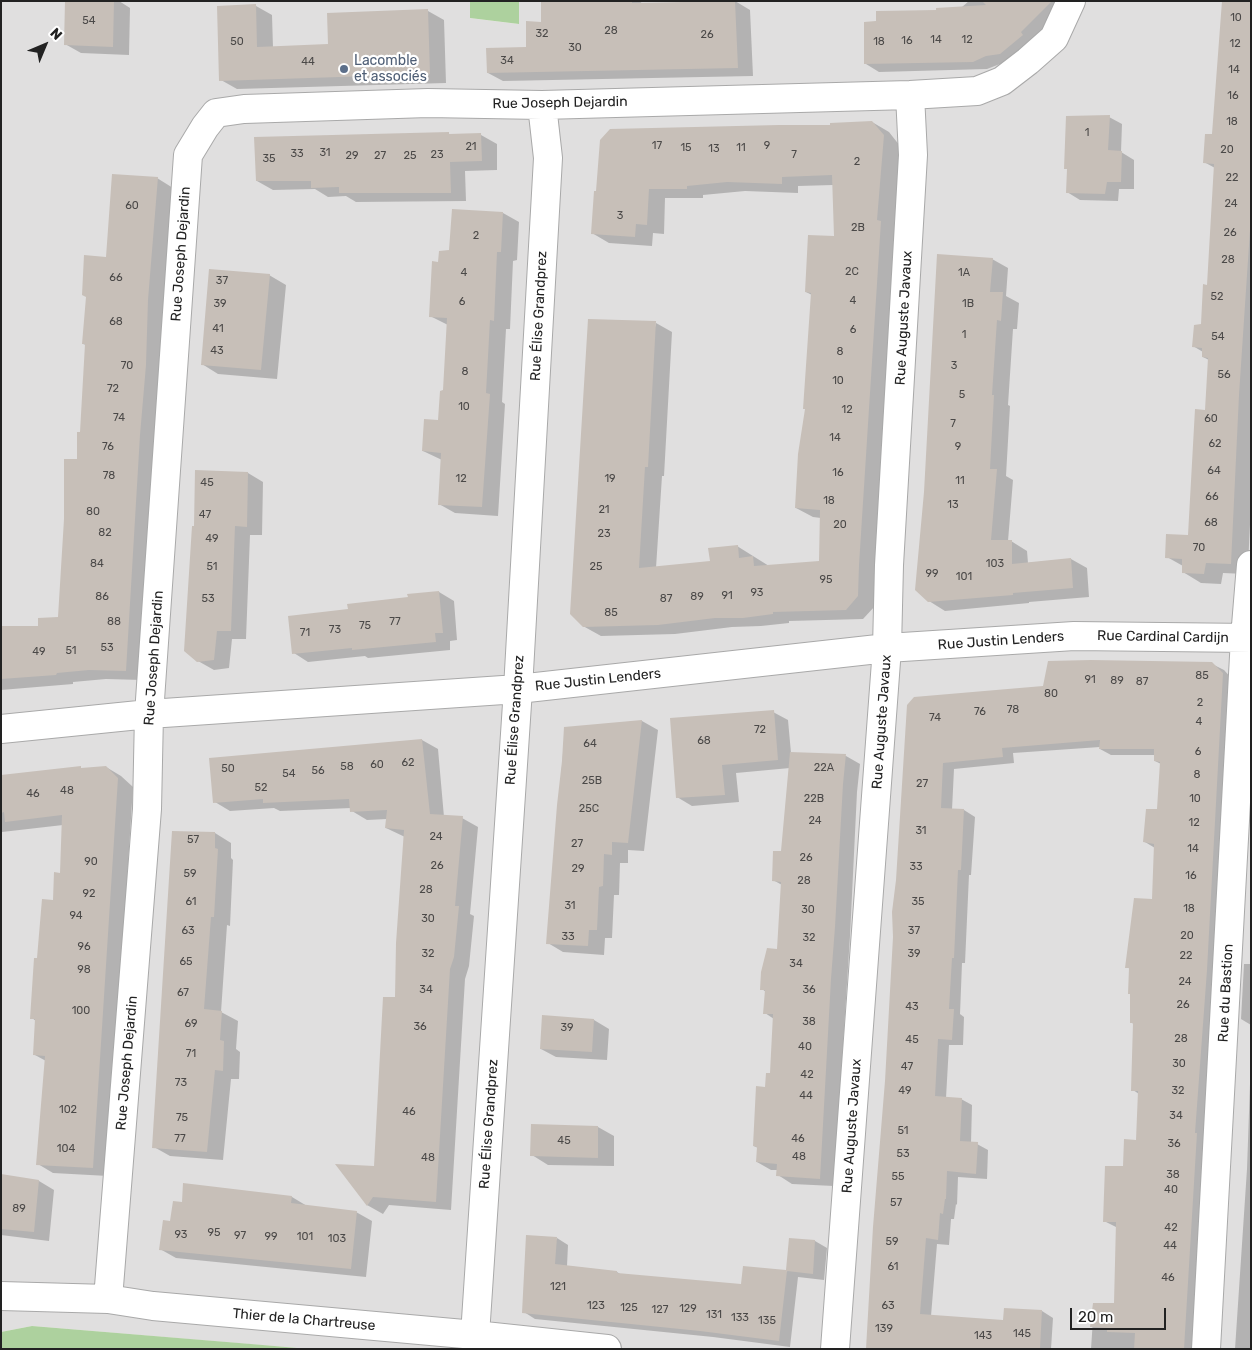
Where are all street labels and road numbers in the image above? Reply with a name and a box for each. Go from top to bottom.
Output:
street label: Rue Joseph Dejardin [492,93,628,113]
street label: Rue Joseph Dejardin [168,186,194,322]
street label: Rue Élise Grandprez [527,250,551,382]
street label: Rue Auguste Javaux [892,250,916,386]
street label: Rue Joseph Dejardin [141,590,167,726]
street label: Rue Cardinal Cardijn [1097,627,1229,647]
street label: Rue Justin Lenders [937,628,1065,654]
street label: Rue Élise Grandprez [502,654,528,786]
street label: Rue Auguste Javaux [869,654,895,790]
street label: Rue Justin Lenders [534,665,662,695]
street label: Rue du Bastion [1215,943,1237,1043]
street label: Rue Joseph Dejardin [113,995,141,1131]
street label: Rue Élise Grandprez [476,1058,502,1190]
street label: Rue Auguste Javaux [839,1058,865,1194]
street label: Thier de la Chartreuse [232,1305,376,1335]

